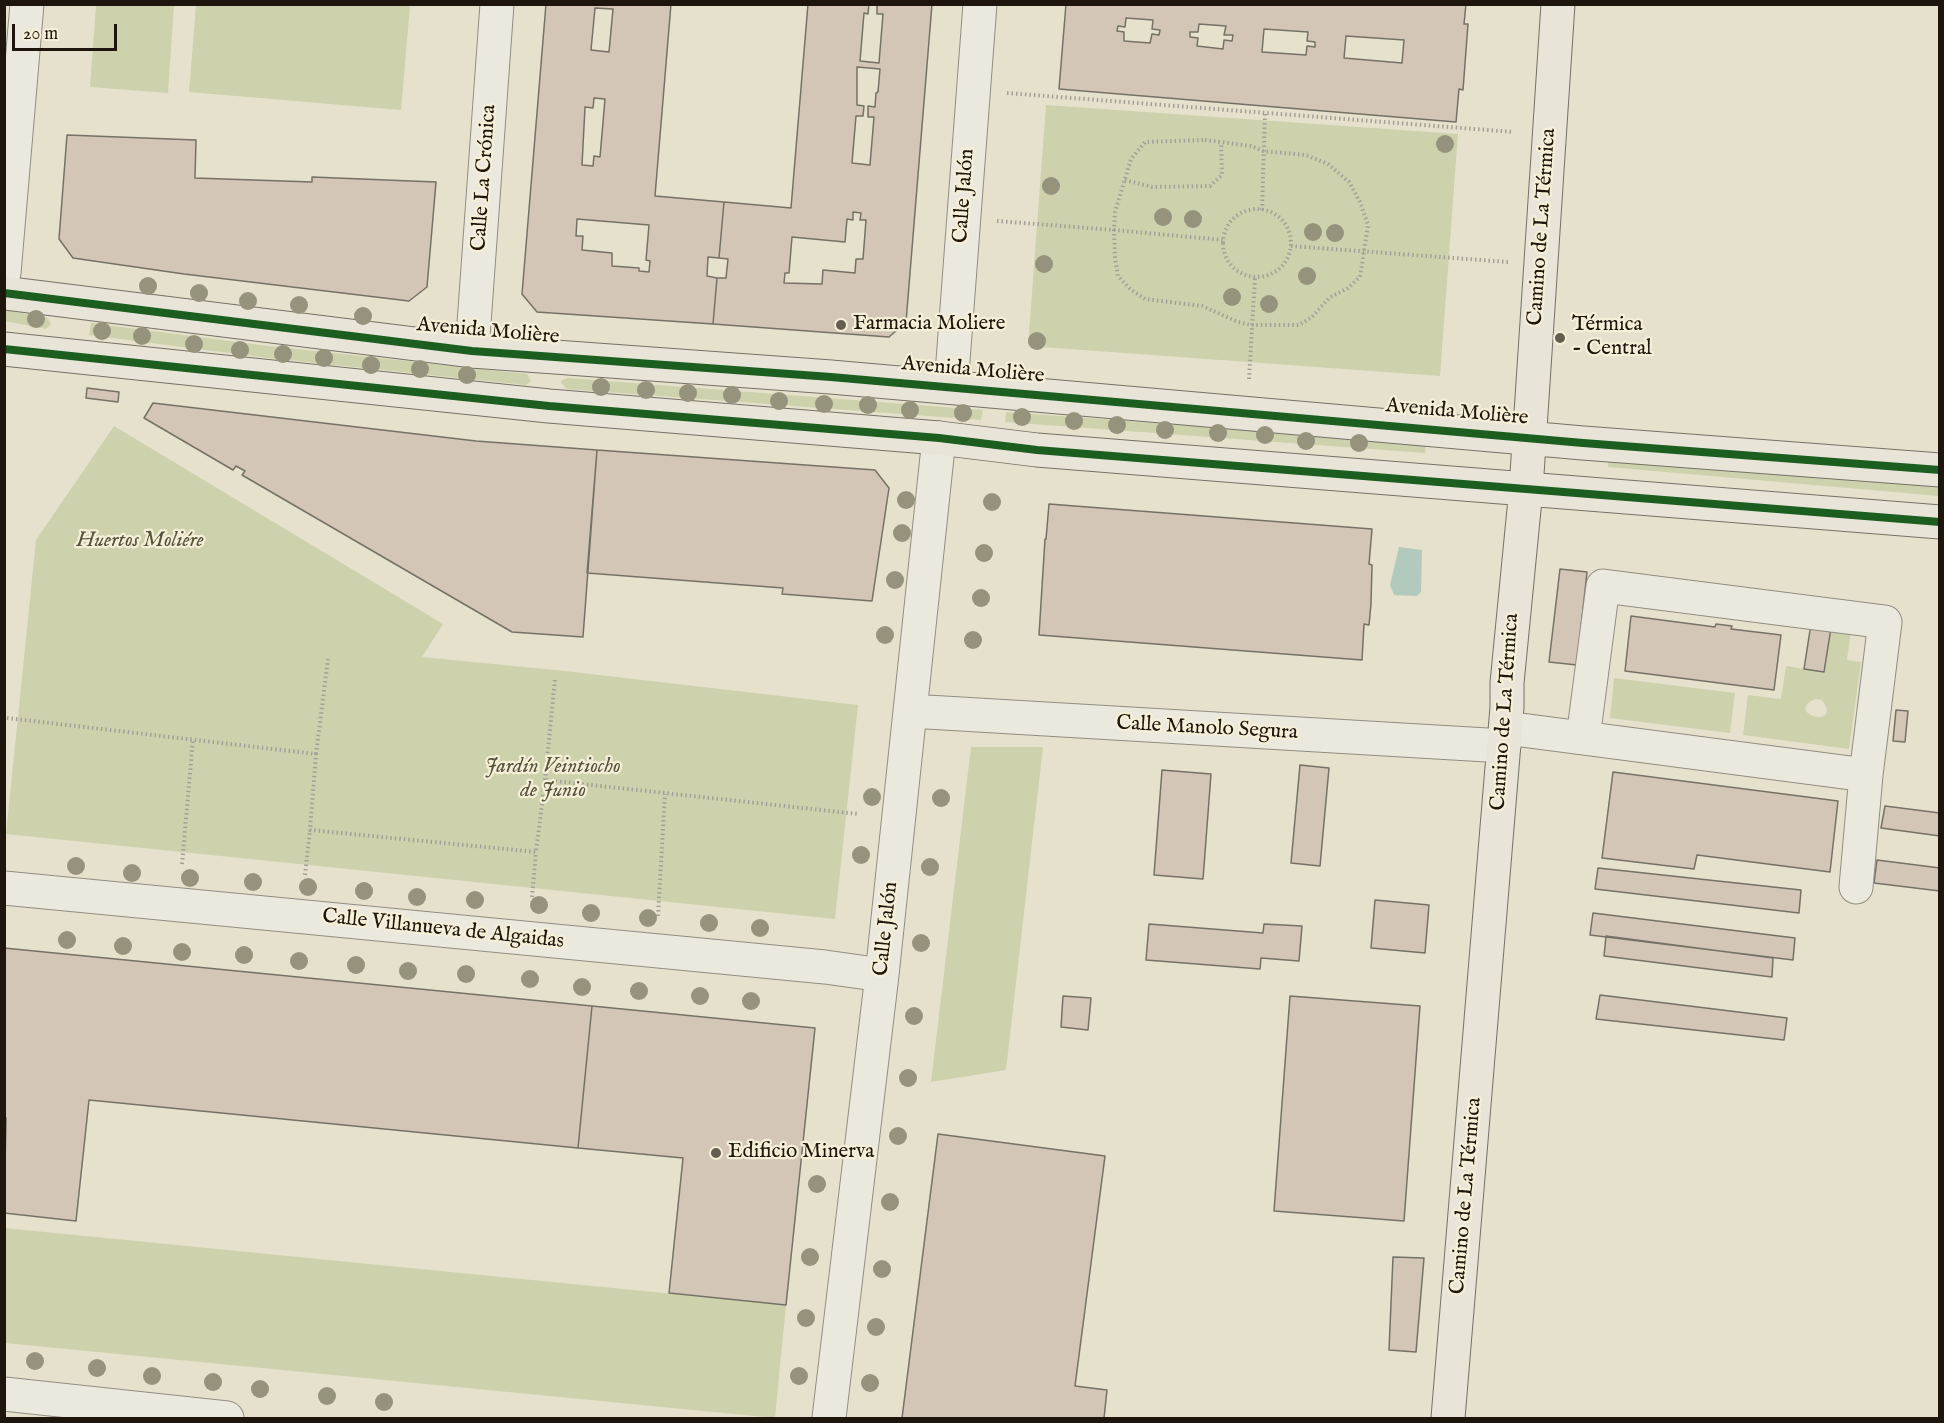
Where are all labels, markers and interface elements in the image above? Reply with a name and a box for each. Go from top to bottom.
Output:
scale bar [15,12,120,50]
text: 20 m [23,23,58,46]
street label: Calle La Crónica [467,104,503,252]
street label: Camino de La Térmica [1524,128,1562,326]
street label: Calle Jalón [949,148,981,244]
place label: Farmacia Moliere [853,312,1005,338]
street label: Avenida Molière [416,313,560,351]
place label: Térmica - Central [1572,313,1652,363]
marker: Farmacia Moliere [834,318,848,332]
marker: Térmica - Central [1553,331,1567,345]
street label: Avenida Molière [901,352,1045,390]
street label: Avenida Molière [1385,394,1529,432]
park label: Huertos Moliére [76,529,204,555]
street label: Camino de La Térmica [1487,613,1525,811]
street label: Calle Manolo Segura [1115,712,1299,746]
park label: Jardín Veintiocho de Junio [485,755,621,805]
street label: Calle Jalón [870,881,904,977]
street label: Calle Villanueva de Algaidas [321,905,565,955]
street label: Camino de La Térmica [1446,1096,1488,1296]
place label: Edificio Minerva [728,1140,874,1166]
marker: Edificio Minerva [709,1146,723,1160]

